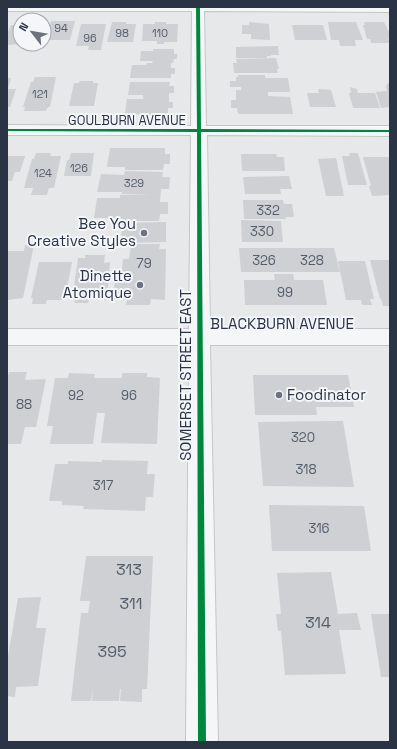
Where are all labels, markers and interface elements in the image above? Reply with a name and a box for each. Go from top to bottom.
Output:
north arrow [12,12,52,52]
text: N [16,20,31,34]
house number: 94 [54,21,68,35]
house number: 98 [115,26,129,40]
house number: 110 [152,26,168,40]
house number: 96 [83,31,97,45]
house number: 121 [32,87,48,101]
street label: GOULBURN AVENUE [68,112,186,129]
house number: 126 [70,161,88,175]
house number: 124 [34,166,52,180]
house number: 329 [124,176,144,190]
house number: 332 [256,202,280,219]
place label: Bee You Creative Styles [27,214,136,250]
house number: 330 [250,223,274,240]
marker: Bee You Creative Styles [139,228,149,238]
house number: 326 [252,252,276,269]
house number: 328 [300,252,324,269]
house number: 79 [136,255,152,272]
place label: Dinette Atomique [63,266,132,302]
marker: Dinette Atomique [135,280,145,290]
house number: 99 [277,284,293,301]
street label: SOMERSET STREET EAST [176,289,195,461]
street label: BLACKBURN AVENUE [210,314,354,333]
place label: Foodinator [287,385,366,404]
house number: 92 [68,387,84,404]
house number: 96 [121,387,137,404]
marker: Foodinator [274,390,284,400]
house number: 88 [16,396,32,413]
house number: 320 [291,429,315,446]
house number: 318 [295,461,317,478]
house number: 317 [93,477,113,494]
house number: 316 [308,520,330,537]
house number: 313 [116,559,142,580]
house number: 311 [120,593,142,614]
house number: 314 [305,612,331,633]
house number: 395 [97,641,127,662]

